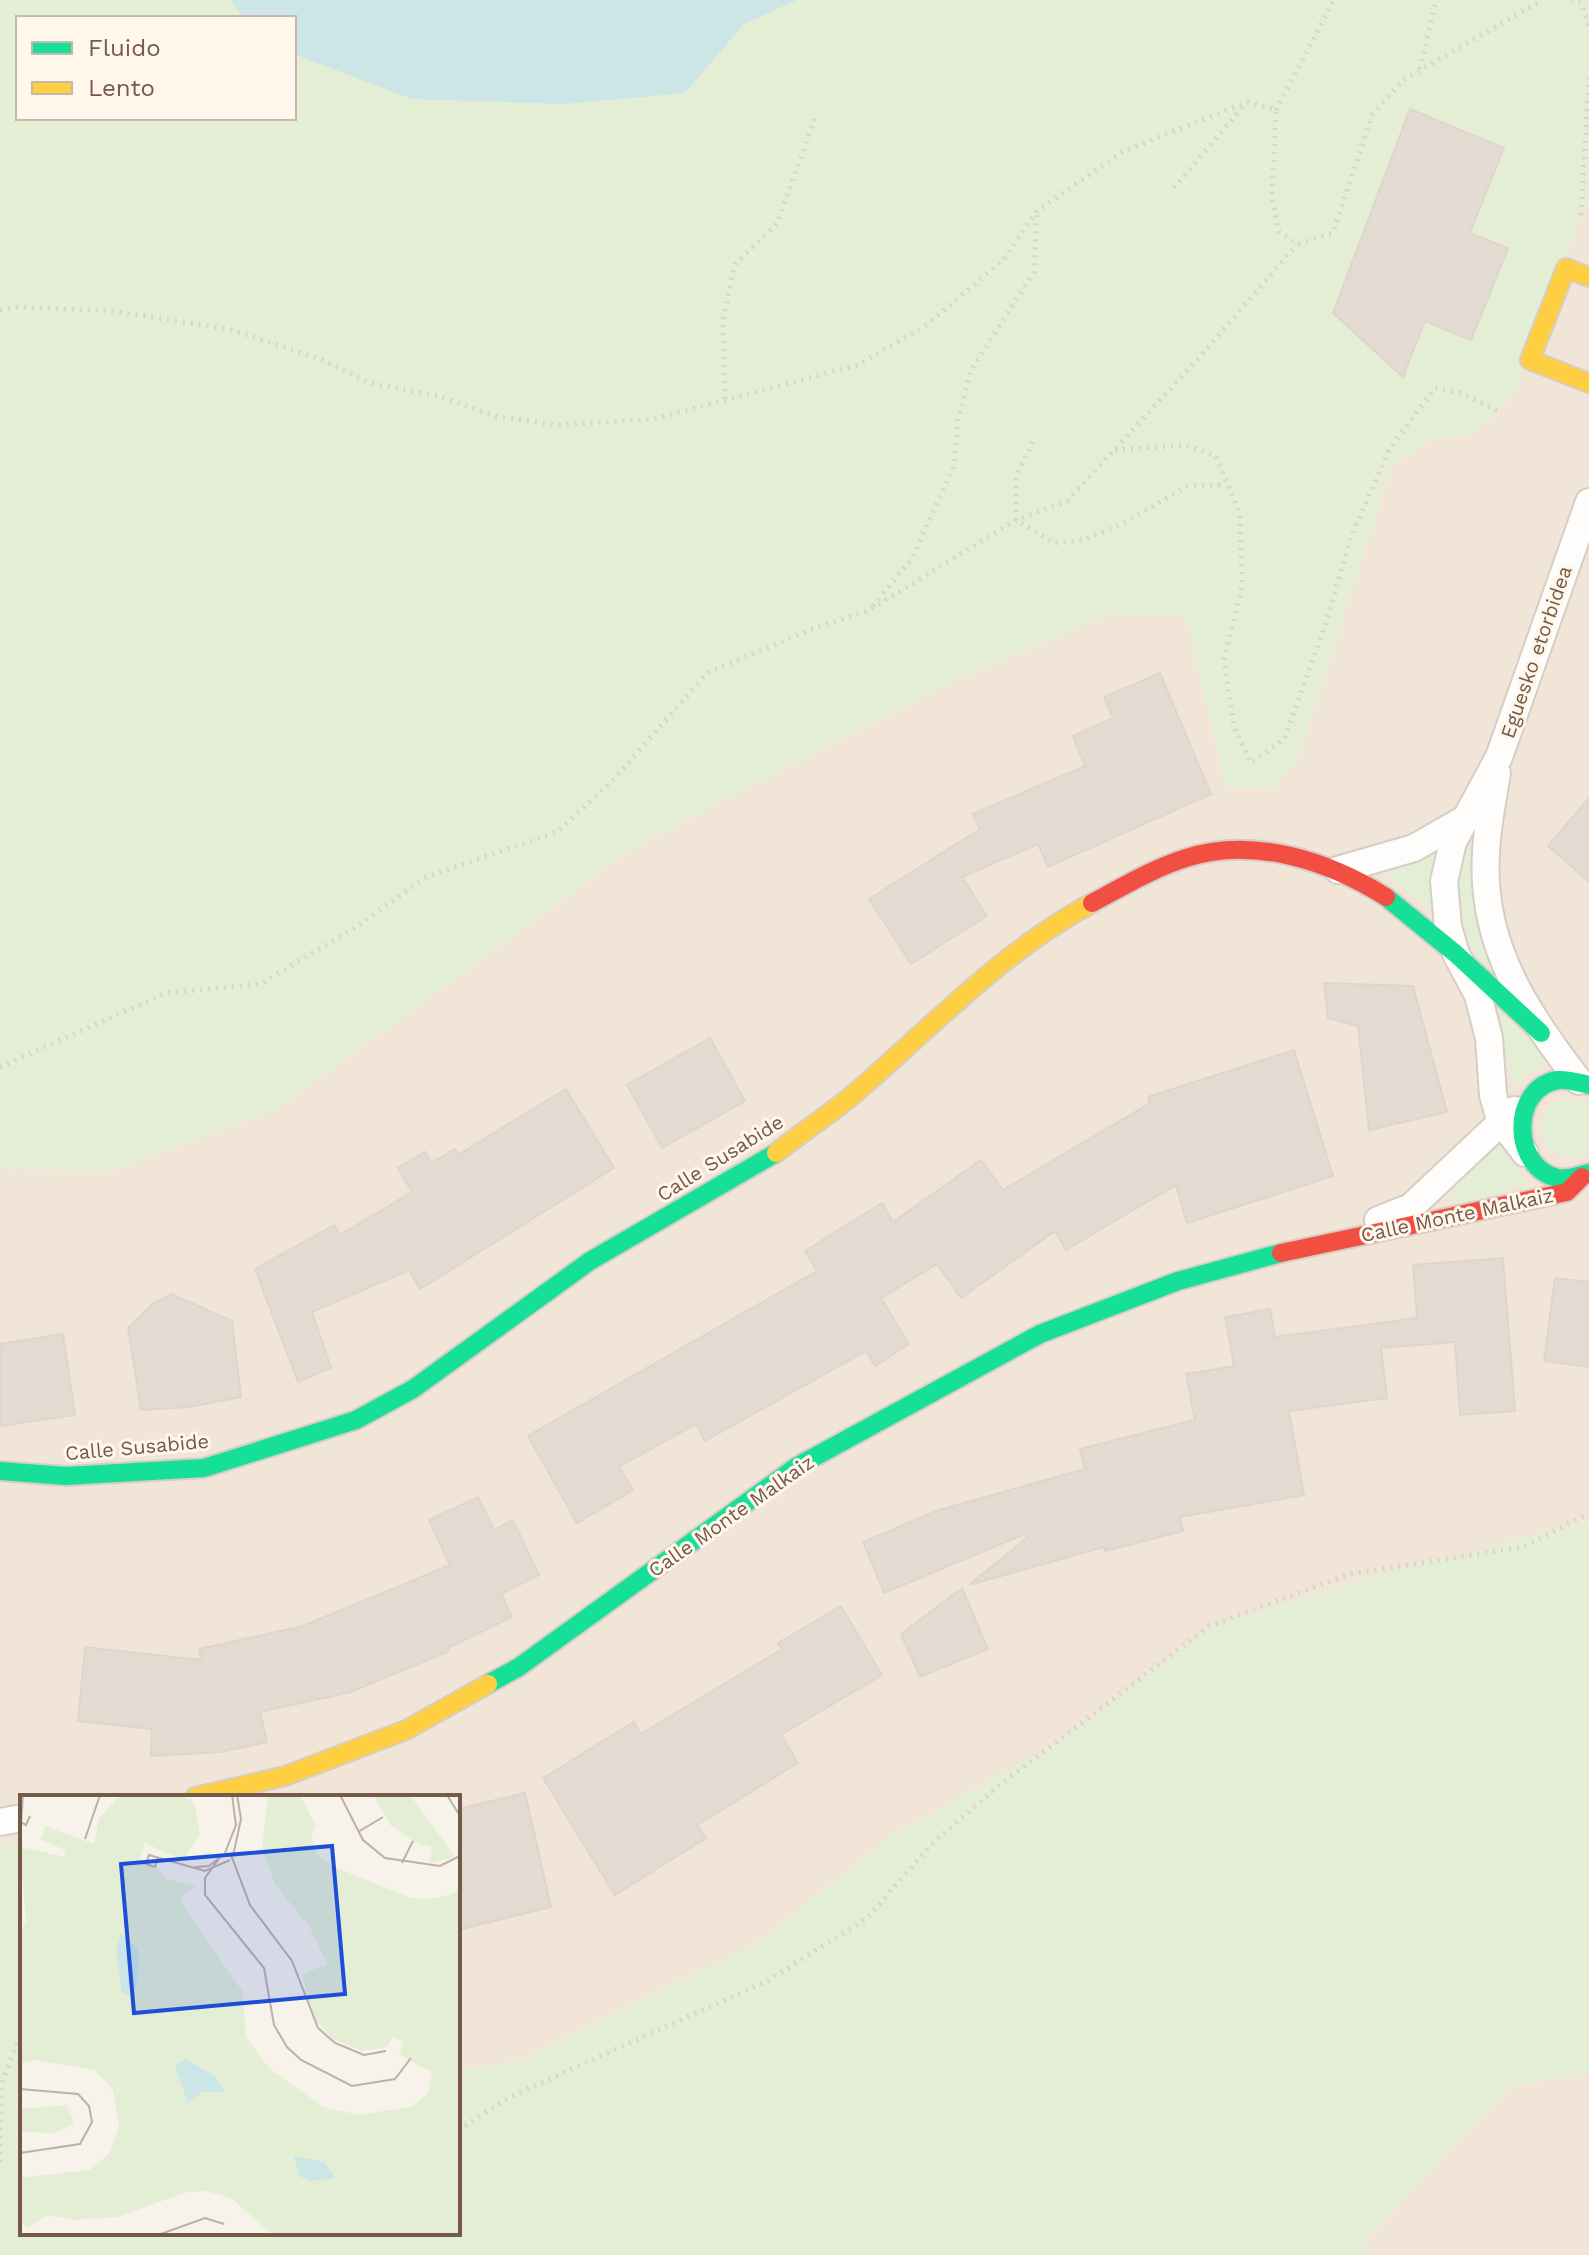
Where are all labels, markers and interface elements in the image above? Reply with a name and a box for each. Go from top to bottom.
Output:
legend [16,16,296,120]
text: Fluido [88,34,161,62]
text: Lento [88,74,155,102]
street label: Eguesko etorbidea [1495,563,1577,741]
street label: Calle Susabide [652,1110,788,1206]
street label: Calle Monte Malkaiz [1358,1183,1556,1247]
street label: Calle Susabide [64,1429,210,1465]
street label: Calle Monte Malkaiz [644,1450,818,1582]
inset map [20,1795,460,2235]

